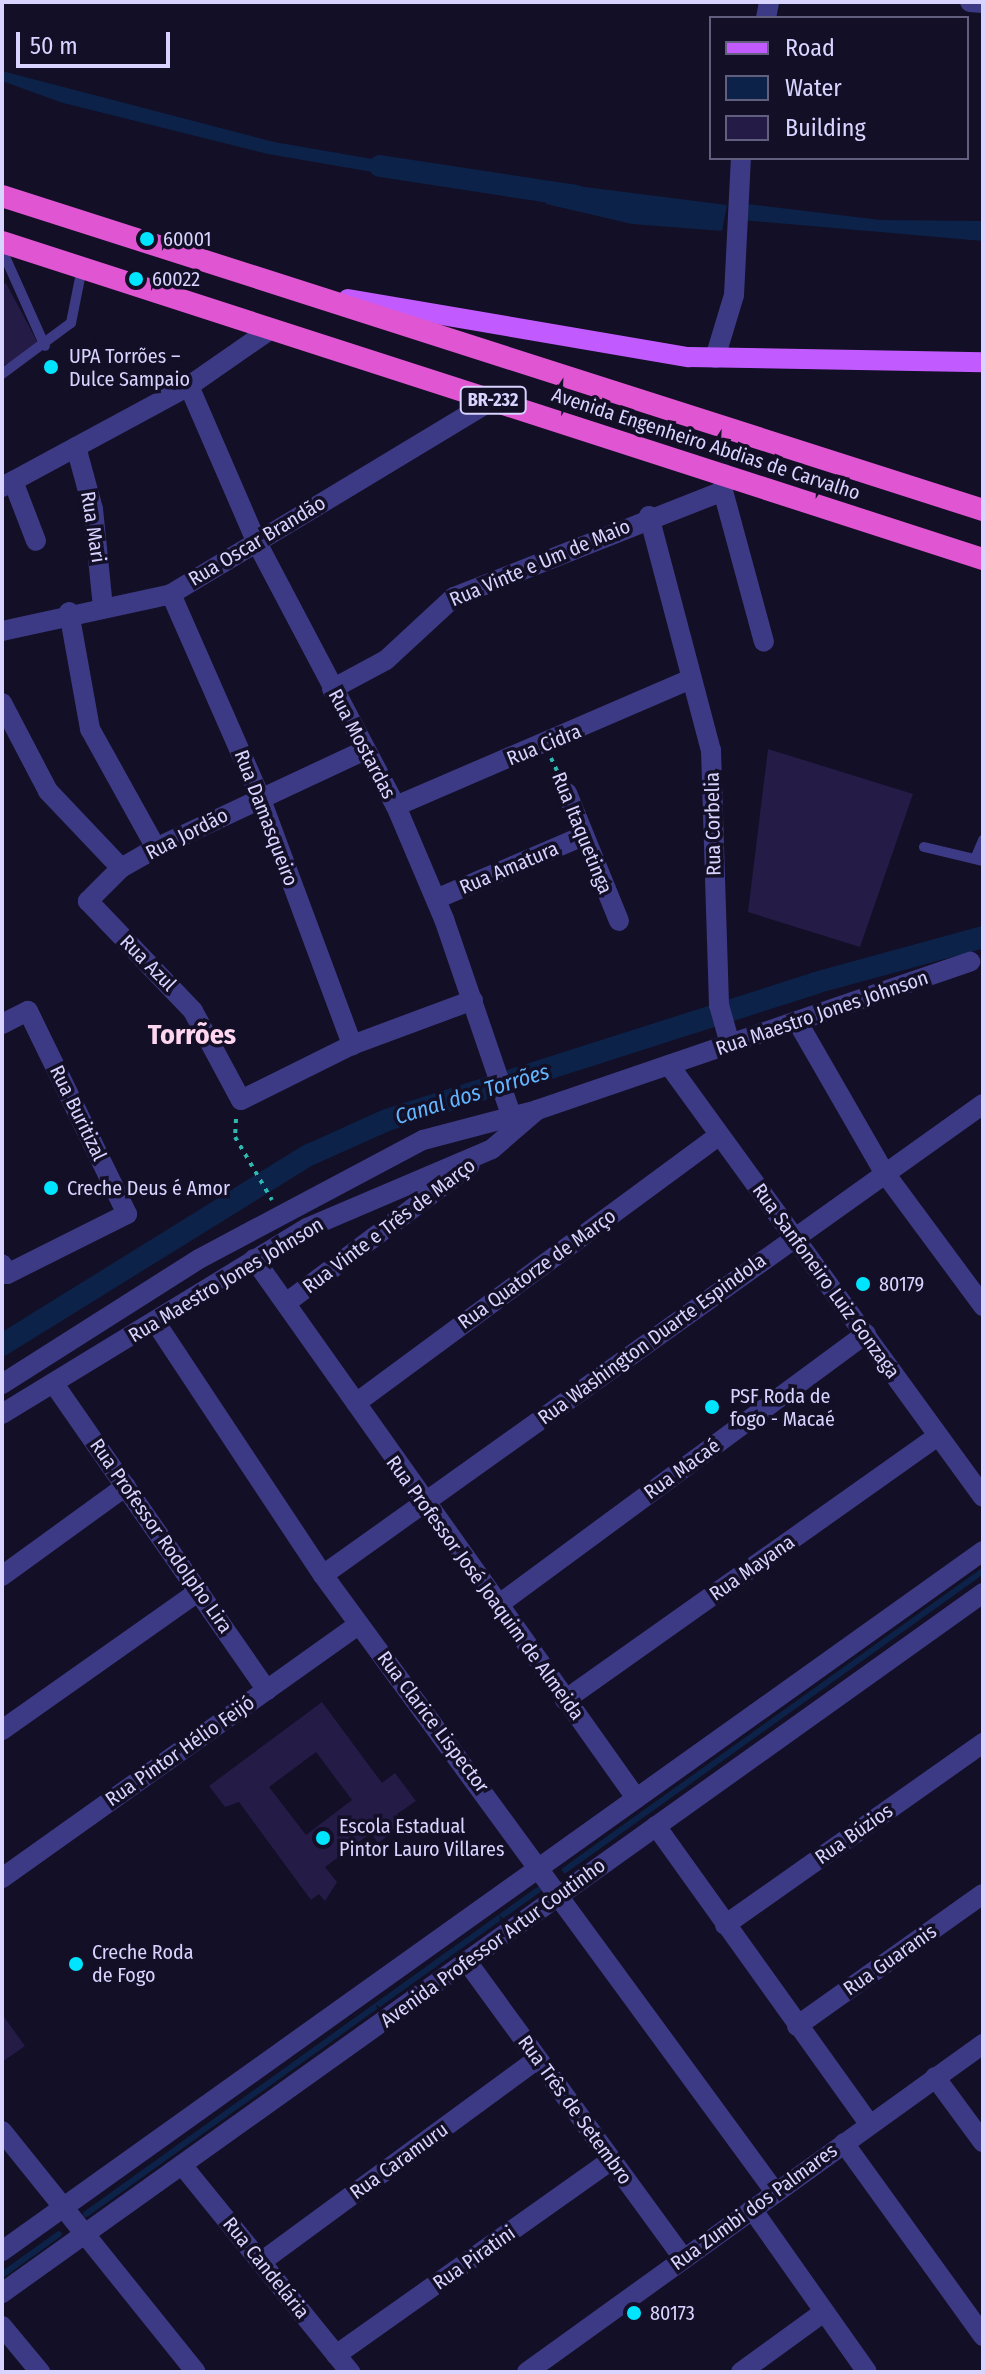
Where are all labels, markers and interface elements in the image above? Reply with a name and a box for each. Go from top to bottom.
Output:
scale bar [20,16,174,66]
legend [709,16,969,160]
text: 50 m [30,32,78,60]
text: Road [785,34,835,62]
text: Water [785,74,842,102]
text: Building [785,114,866,142]
place label: 60001 [163,227,211,251]
marker: 60001 [138,230,156,248]
place label: 60022 [152,267,200,291]
marker: 60022 [127,270,145,288]
place label: UPA Torrões – Dulce Sampaio [69,344,190,391]
marker: UPA Torrões – Dulce Sampaio [40,356,62,378]
street label: Avenida Engenheiro Abdias de Carvalho [549,383,863,505]
road number: BR-232 [459,386,527,414]
street label: Rua Mari [76,490,110,564]
street label: Rua Oscar Brandão [184,491,330,591]
street label: Rua Vinte e Um de Maio [446,514,634,612]
street label: Rua Mostardas [323,685,401,803]
street label: Rua Cidra [503,719,585,771]
street label: Rua Damasqueiro [229,747,303,889]
street label: Rua Itaquetinga [547,769,617,897]
street label: Rua Corbelia [700,772,726,876]
street label: Rua Jordão [142,803,232,865]
street label: Rua Amatura [456,836,562,900]
street label: Rua Azul [115,930,181,996]
street label: Rua Maestro Jones Johnson [713,965,931,1061]
district label: Torrões [148,1018,236,1052]
water label: Canal dos Torrões [392,1058,552,1130]
street label: Rua Buritizal [45,1061,111,1165]
street label: Rua Vinte e Três de Março [298,1153,480,1299]
place label: Creche Deus é Amor [67,1176,230,1200]
marker: Creche Deus é Amor [42,1179,60,1197]
street label: Rua Sanfoneiro Luiz Gonzaga [747,1179,905,1383]
street label: Rua Quatorze de Março [453,1204,621,1334]
street label: Rua Maestro Jones Johnson [124,1212,328,1348]
street label: Rua Washington Duarte Espindola [533,1248,771,1430]
place label: 80179 [879,1272,924,1296]
marker: 80179 [854,1275,872,1293]
place label: PSF Roda de fogo - Macaé [730,1384,835,1431]
marker: PSF Roda de fogo - Macaé [701,1396,723,1418]
street label: Rua Macaé [639,1433,725,1505]
street label: Rua Professor Rodolpho Lira [85,1434,237,1638]
street label: Rua Professor José Joaquim de Almeida [381,1451,589,1725]
street label: Rua Mayana [705,1530,799,1606]
street label: Rua Clarice Lispector [372,1647,494,1797]
street label: Rua Pintor Hélio Feijó [101,1691,259,1811]
street label: Rua Búzios [811,1799,897,1869]
place label: Escola Estadual Pintor Lauro Villares [339,1814,504,1861]
marker: Escola Estadual Pintor Lauro Villares [314,1829,332,1847]
street label: Avenida Professor Artur Coutinho [376,1853,610,2033]
street label: Rua Guaranis [839,1919,941,2001]
place label: Creche Roda de Fogo [92,1940,193,1987]
marker: Creche Roda de Fogo [67,1955,85,1973]
street label: Rua Três de Setembro [513,2031,637,2189]
street label: Rua Caramuru [345,2117,453,2205]
street label: Rua Zumbi dos Palmares [666,2139,842,2275]
street label: Rua Candelária [218,2212,314,2324]
street label: Rua Piratini [428,2221,520,2295]
place label: 80173 [650,2301,695,2325]
marker: 80173 [625,2304,643,2322]

